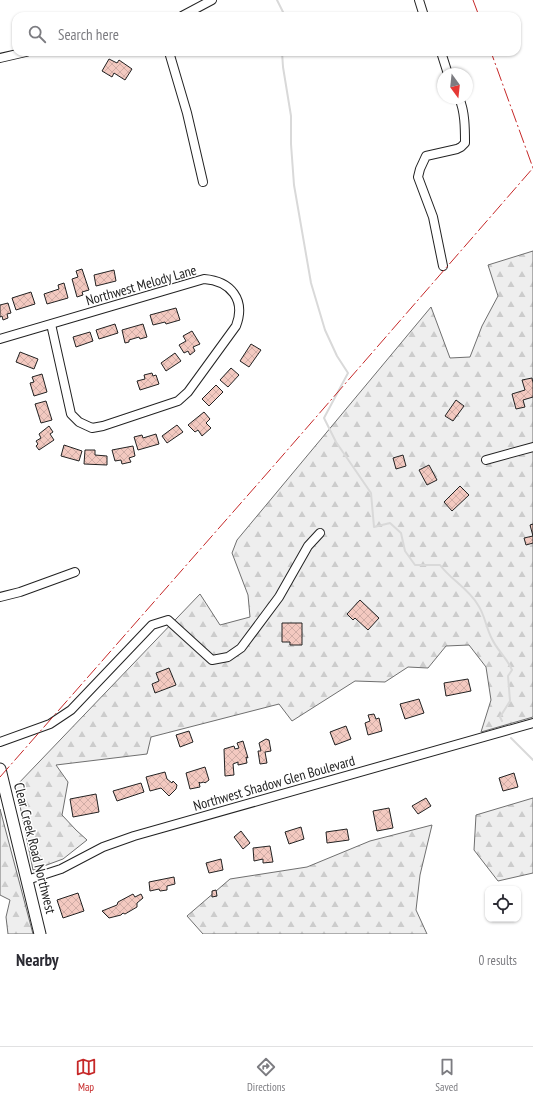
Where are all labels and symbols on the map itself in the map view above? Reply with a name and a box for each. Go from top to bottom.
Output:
north arrow [437,68,473,104]
street label: Northwest Melody Lane [84,261,199,309]
street label: Northwest Shadow Glen Boulevard [191,751,357,815]
street label: Clear Creek Road Northwest [10,781,60,916]

